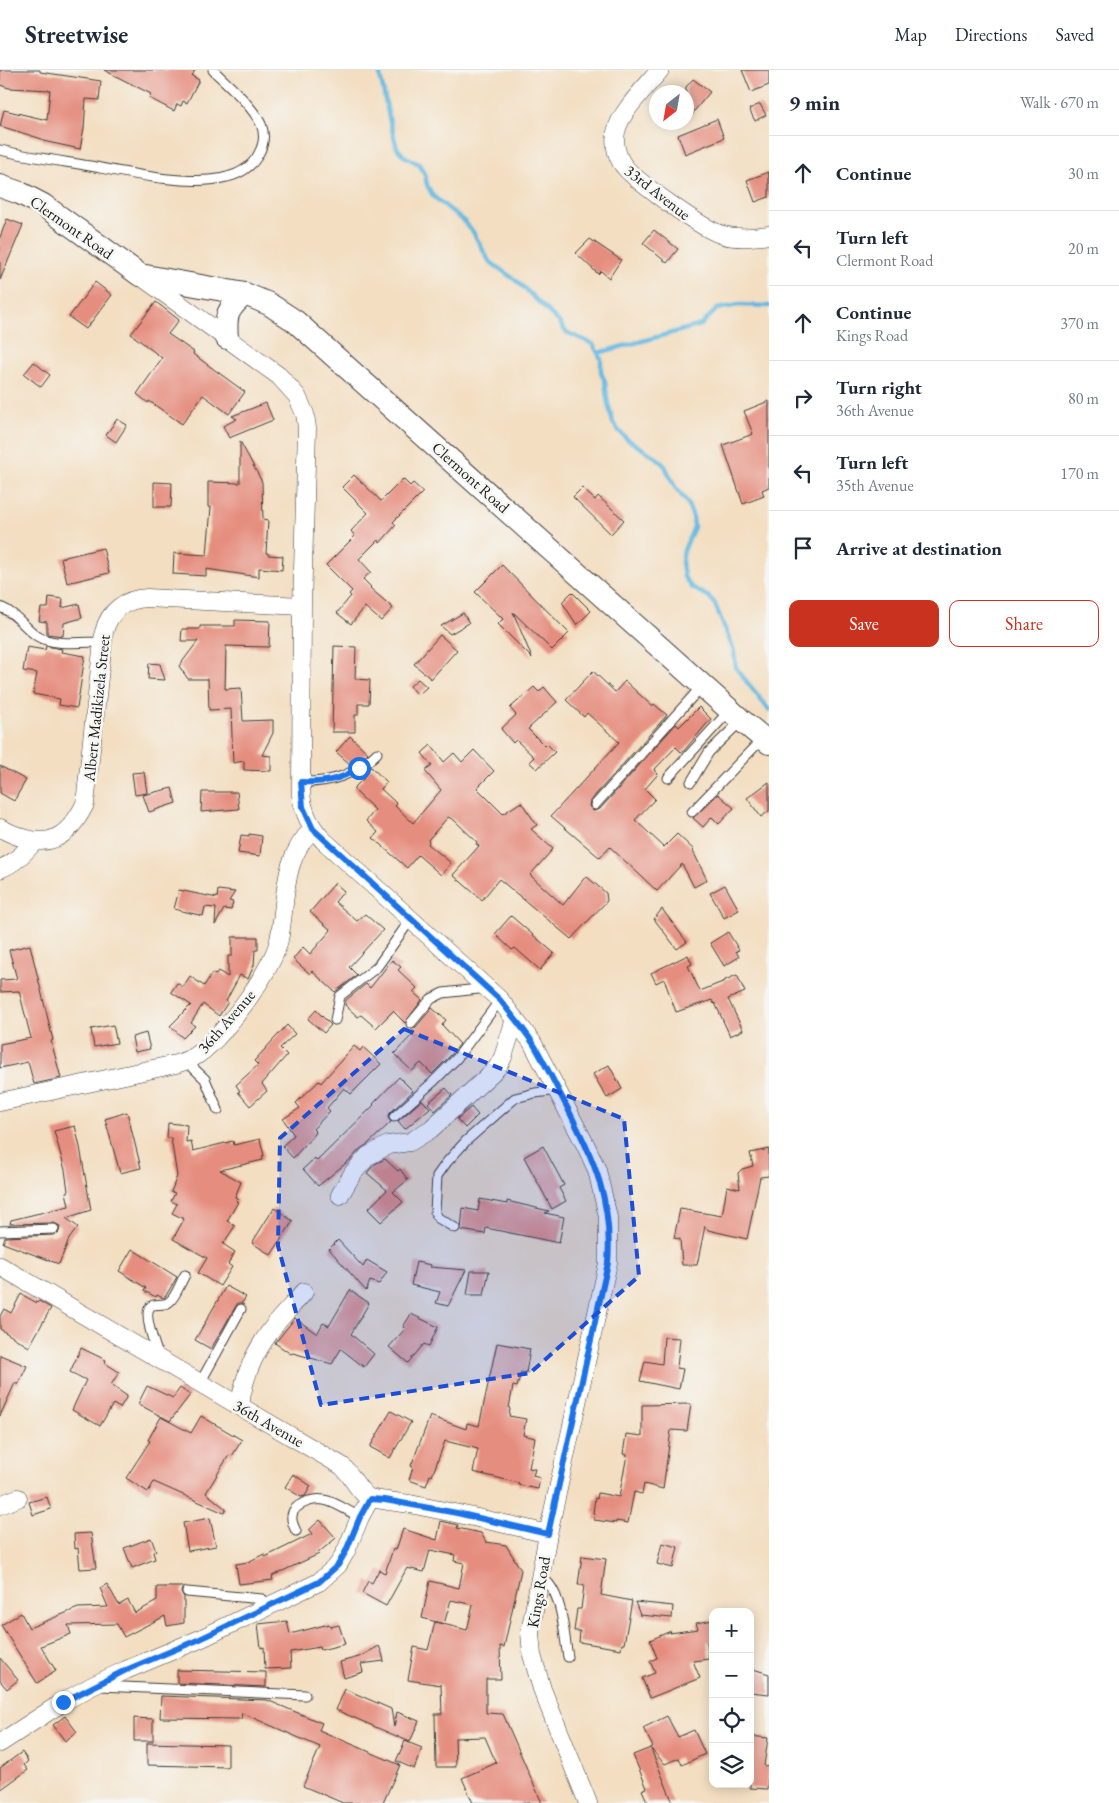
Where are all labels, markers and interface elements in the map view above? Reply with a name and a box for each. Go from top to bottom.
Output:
text: Streetwise [25,19,128,50]
text: Map [895,23,927,46]
text: Directions [955,23,1027,46]
text: Saved [1055,23,1094,46]
north arrow [649,85,694,130]
text: 9 min [789,89,840,116]
text: Walk · 670 m [1020,92,1099,113]
icon: ahead [789,159,817,187]
street label: 33rd Avenue [621,160,695,225]
text: Continue [836,161,911,186]
text: 30 m [1068,163,1099,184]
street label: Clermont Road [26,191,118,264]
text: Turn left [836,225,908,250]
icon: left [789,234,817,262]
text: 20 m [1068,238,1099,259]
text: Clermont Road [836,250,933,271]
text: Continue [836,300,911,325]
icon: ahead [789,309,817,337]
text: 370 m [1060,313,1099,334]
text: Kings Road [836,325,908,346]
text: Turn right [836,375,922,400]
icon: right [789,384,817,412]
text: 80 m [1068,388,1099,409]
text: 36th Avenue [836,400,914,421]
street label: Clermont Road [427,437,515,518]
text: Turn left [836,450,908,475]
icon: left [789,459,817,487]
text: 170 m [1060,463,1099,484]
text: 35th Avenue [836,475,914,496]
icon: arrive [789,534,817,562]
text: Arrive at destination [836,536,1002,561]
button: Save [789,600,939,647]
button: Share [949,600,1099,647]
street label: Albert Madikizela Street [78,633,115,784]
route start [348,757,371,780]
street label: 36th Avenue [193,985,260,1058]
street label: 36th Avenue [230,1395,308,1452]
street label: Kings Road [522,1554,555,1629]
map controls [709,1608,754,1788]
button: + [709,1608,754,1653]
button: − [709,1653,754,1698]
route end [52,1691,75,1714]
button: locate [709,1698,754,1743]
button: layers [709,1743,754,1788]

